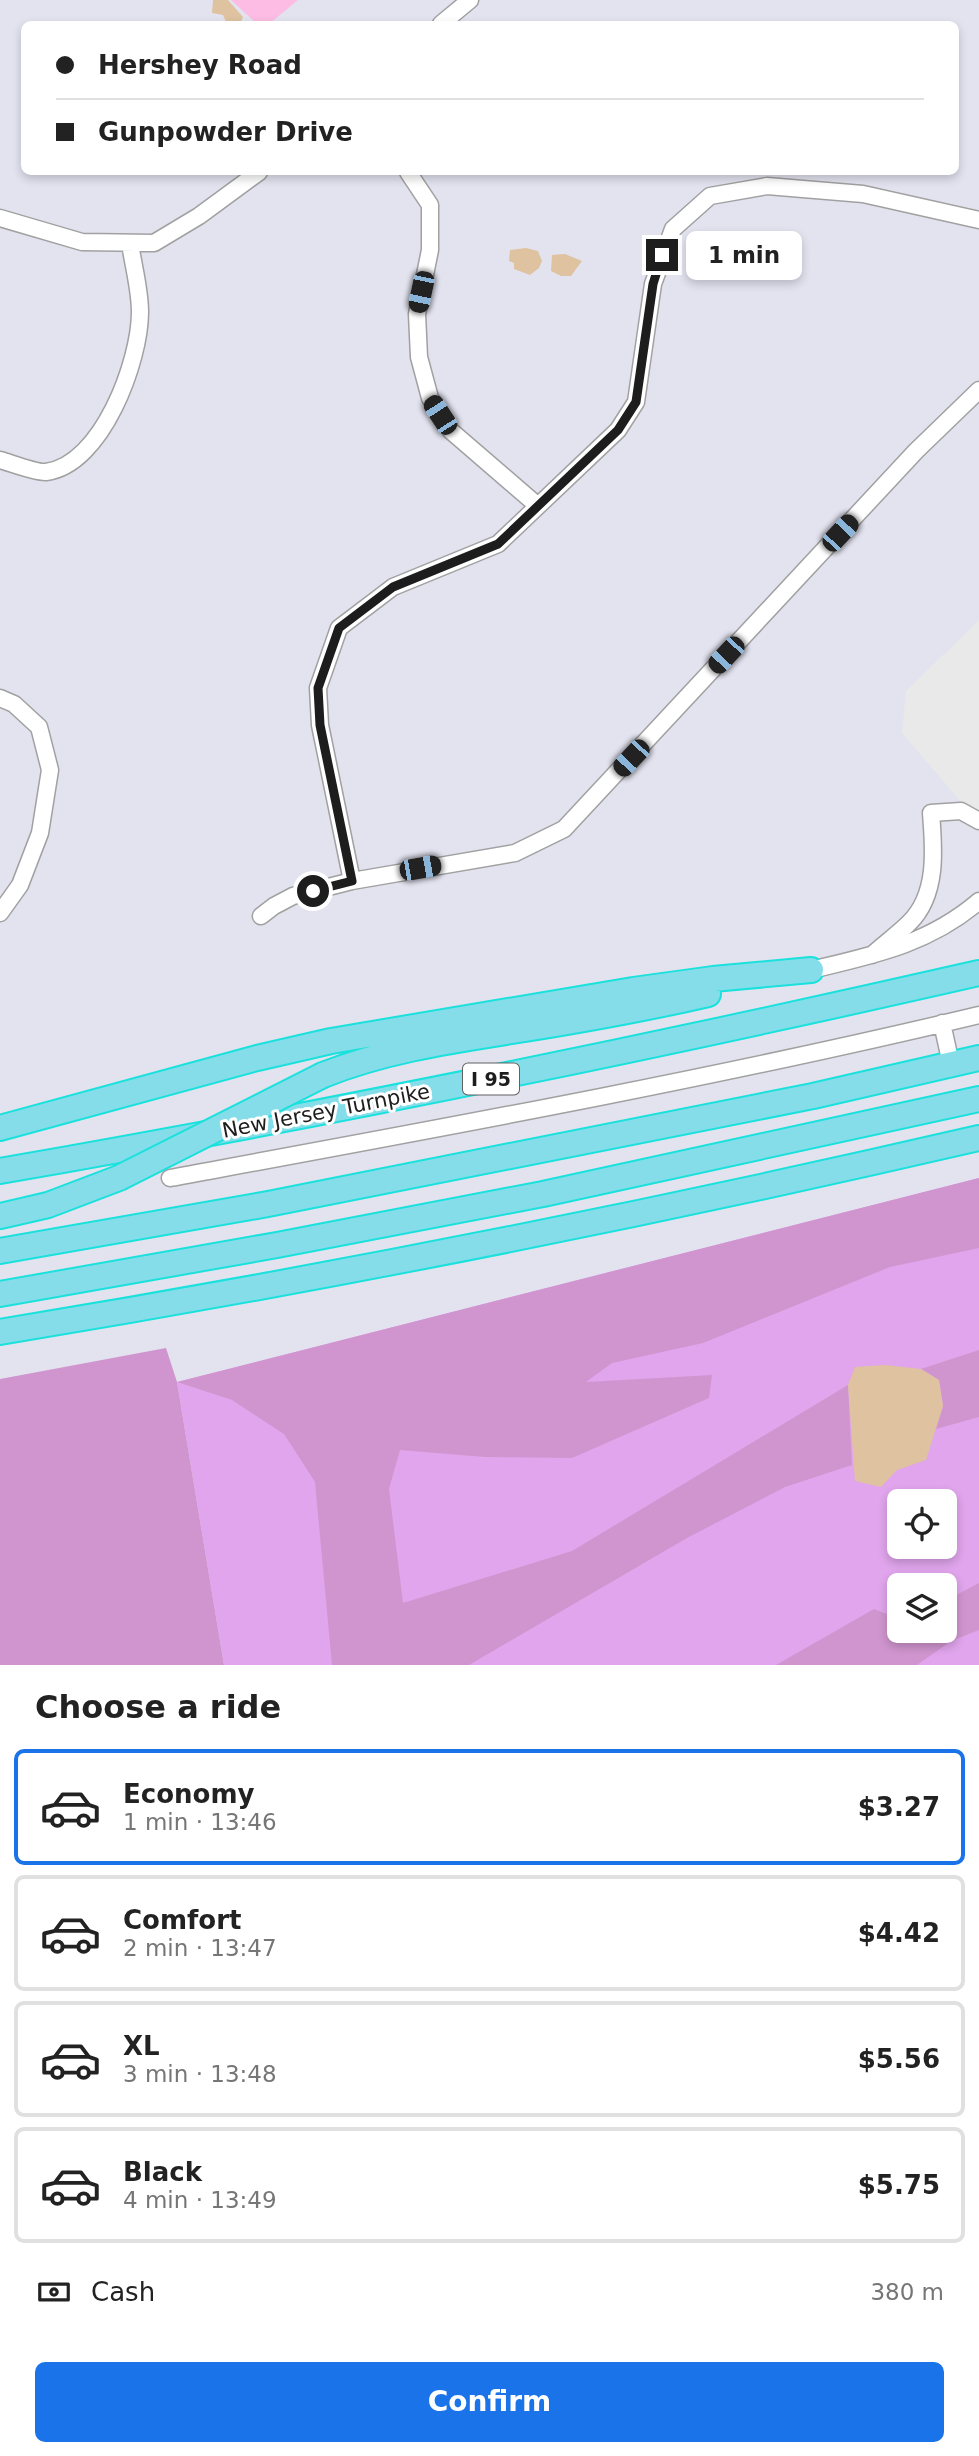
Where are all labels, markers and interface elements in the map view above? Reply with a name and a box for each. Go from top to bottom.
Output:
text: Hershey Road [98,50,302,80]
text: Gunpowder Drive [98,117,353,147]
callout: 1 min [686,230,802,280]
route end [646,239,678,271]
text: 1 min [708,242,780,268]
car [407,269,436,315]
car [420,392,461,438]
car [818,510,863,556]
car [704,632,749,678]
car [609,735,654,781]
car [398,854,443,882]
route start [297,875,329,907]
road number: I 95 [463,1064,519,1094]
street label: New Jersey Turnpike [220,1079,432,1143]
map controls [887,1489,957,1643]
button: locate [887,1489,957,1559]
button: layers [887,1573,957,1643]
text: Choose a ride [35,1688,281,1726]
icon: car [39,1776,102,1839]
text: Economy [123,1779,254,1809]
text: $3.27 [858,1792,940,1822]
text: 1 min · 13:46 [123,1809,277,1835]
icon: car [39,1902,102,1965]
text: Comfort [123,1905,241,1935]
text: $4.42 [858,1918,940,1948]
text: 2 min · 13:47 [123,1935,277,1961]
icon: car [39,2028,102,2091]
text: XL [123,2031,160,2061]
text: $5.56 [858,2044,940,2074]
text: 3 min · 13:48 [123,2061,277,2087]
icon: car [39,2154,102,2217]
text: Black [123,2157,202,2187]
text: $5.75 [858,2170,940,2200]
text: 4 min · 13:49 [123,2187,277,2213]
icon: cash [35,2273,73,2311]
text: Cash [91,2277,155,2307]
text: 380 m [870,2279,944,2305]
button: Confirm [35,2362,944,2442]

